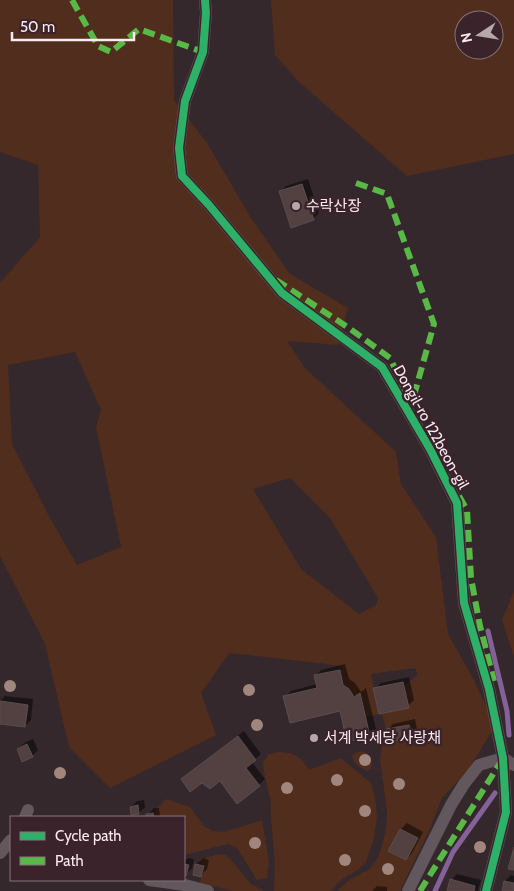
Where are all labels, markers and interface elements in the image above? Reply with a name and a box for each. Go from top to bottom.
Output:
scale bar [12,10,135,42]
north arrow [454,10,504,60]
text: 50 m [20,18,55,36]
text: N [456,31,476,44]
place label: 수락산장 [306,197,361,215]
marker: 수락산장 [290,200,302,212]
street label: Dongil-ro 122beon-gil [390,362,473,492]
place label: 서계 박세당 사랑채 [324,729,441,747]
marker: 서계 박세당 사랑채 [308,732,320,744]
legend [10,816,185,881]
text: Cycle path [55,827,121,845]
text: Path [55,852,84,870]

